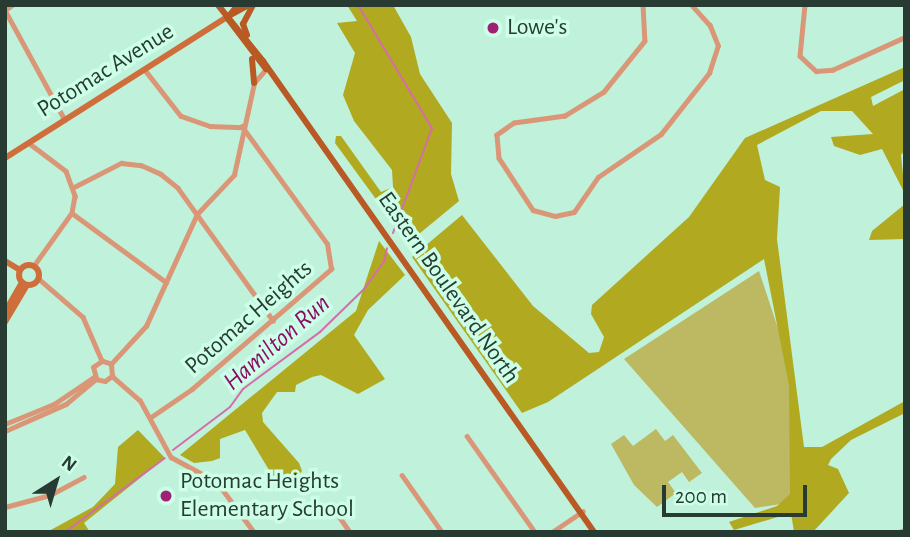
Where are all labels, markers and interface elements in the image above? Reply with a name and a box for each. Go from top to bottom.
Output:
place label: Lowe's [507,14,567,42]
street label: Potomac Avenue [32,18,180,124]
marker: Lowe's [485,20,501,36]
street label: Eastern Boulevard North [371,187,525,389]
street label: Potomac Heights [180,255,318,381]
water label: Hamilton Run [217,288,337,398]
north arrow [21,446,91,516]
text: N [58,452,80,475]
place label: Potomac Heights Elementary School [180,468,354,524]
scale bar [665,470,810,514]
text: 200 m [675,486,727,507]
marker: Potomac Heights Elementary School [158,488,174,504]

